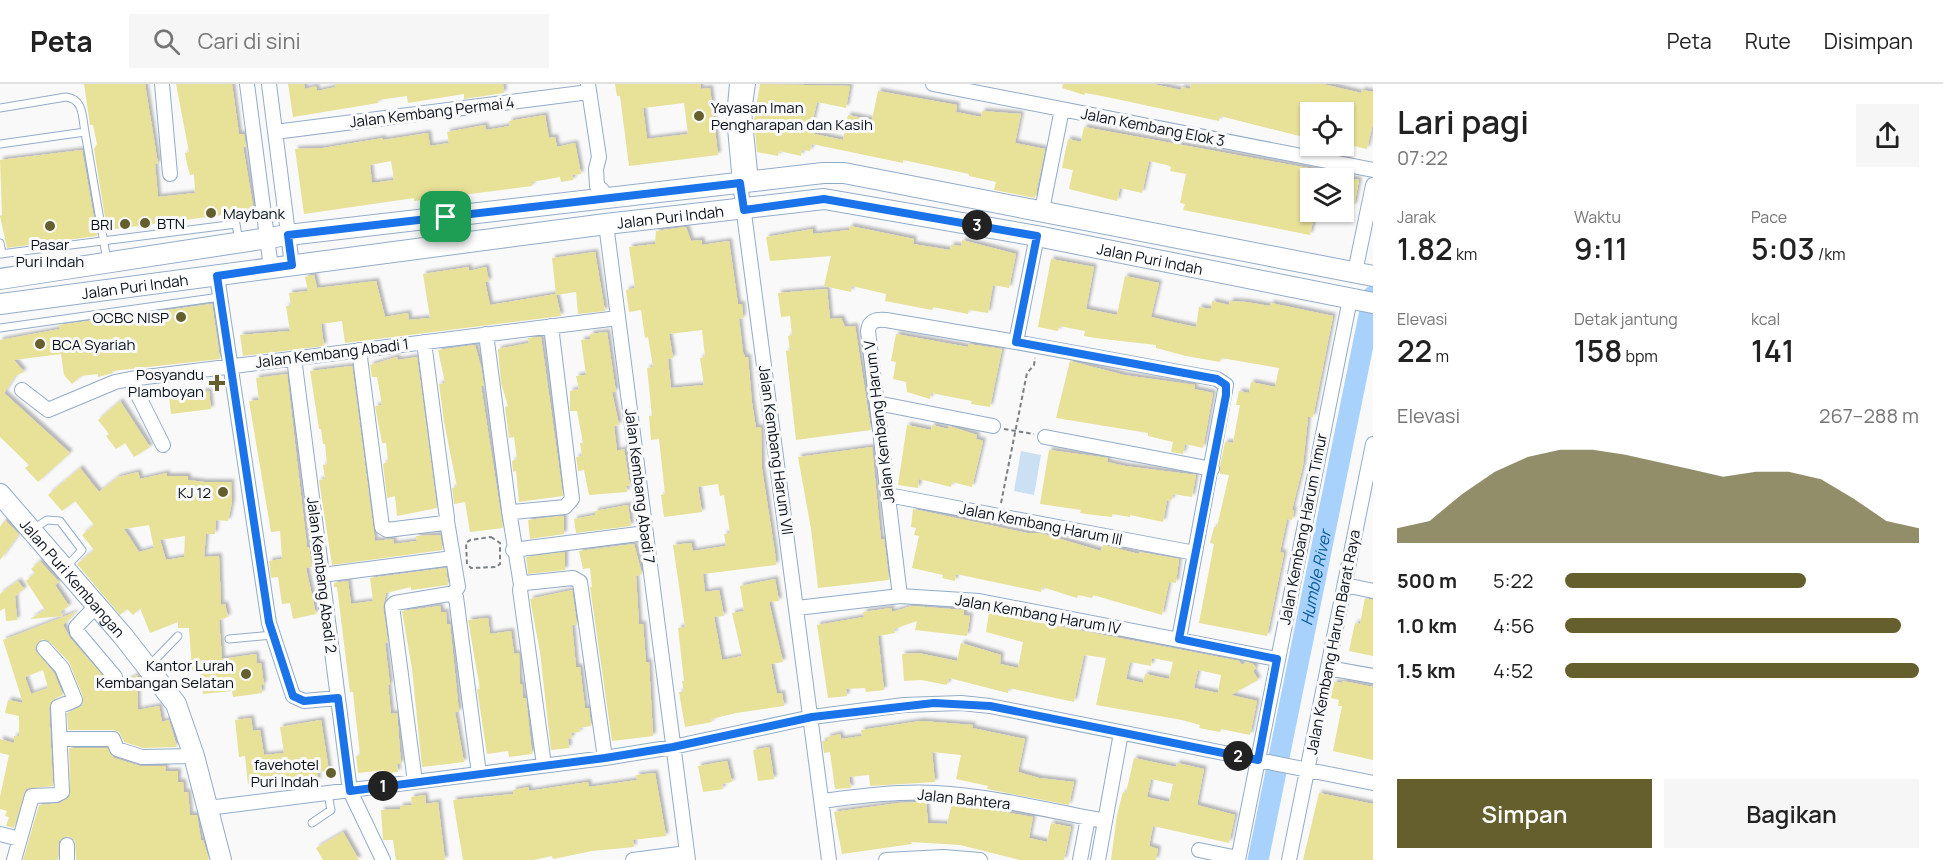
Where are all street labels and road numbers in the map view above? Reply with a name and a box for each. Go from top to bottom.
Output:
street label: Jalan Kembang Permai 4 [348,91,516,133]
street label: Jalan Kembang Elok 3 [1079,103,1227,151]
street label: Jalan Puri Indah [616,200,725,233]
street label: Jalan Puri Indah [1095,238,1205,279]
street label: Jalan Puri Indah [80,269,190,304]
street label: Jalan Kembang Abadi 1 [254,333,410,373]
street label: Jalan Kembang Harum V [859,339,899,505]
street label: Jalan Kembang Harum VII [754,364,798,536]
street label: Jalan Kembang Abadi 7 [620,407,660,565]
street label: Jalan Kembang Harum Timur [1274,431,1332,627]
street label: Jalan Kembang Abadi 2 [302,496,342,654]
street label: Jalan Kembang Harum III [958,498,1124,550]
street label: Jalan Puri Kembangan [15,514,130,642]
street label: Jalan Kembang Harum Barat Raya [1301,528,1365,756]
street label: Jalan Kembang Harum IV [954,589,1122,639]
street label: Jalan Bahtera [916,784,1012,814]

